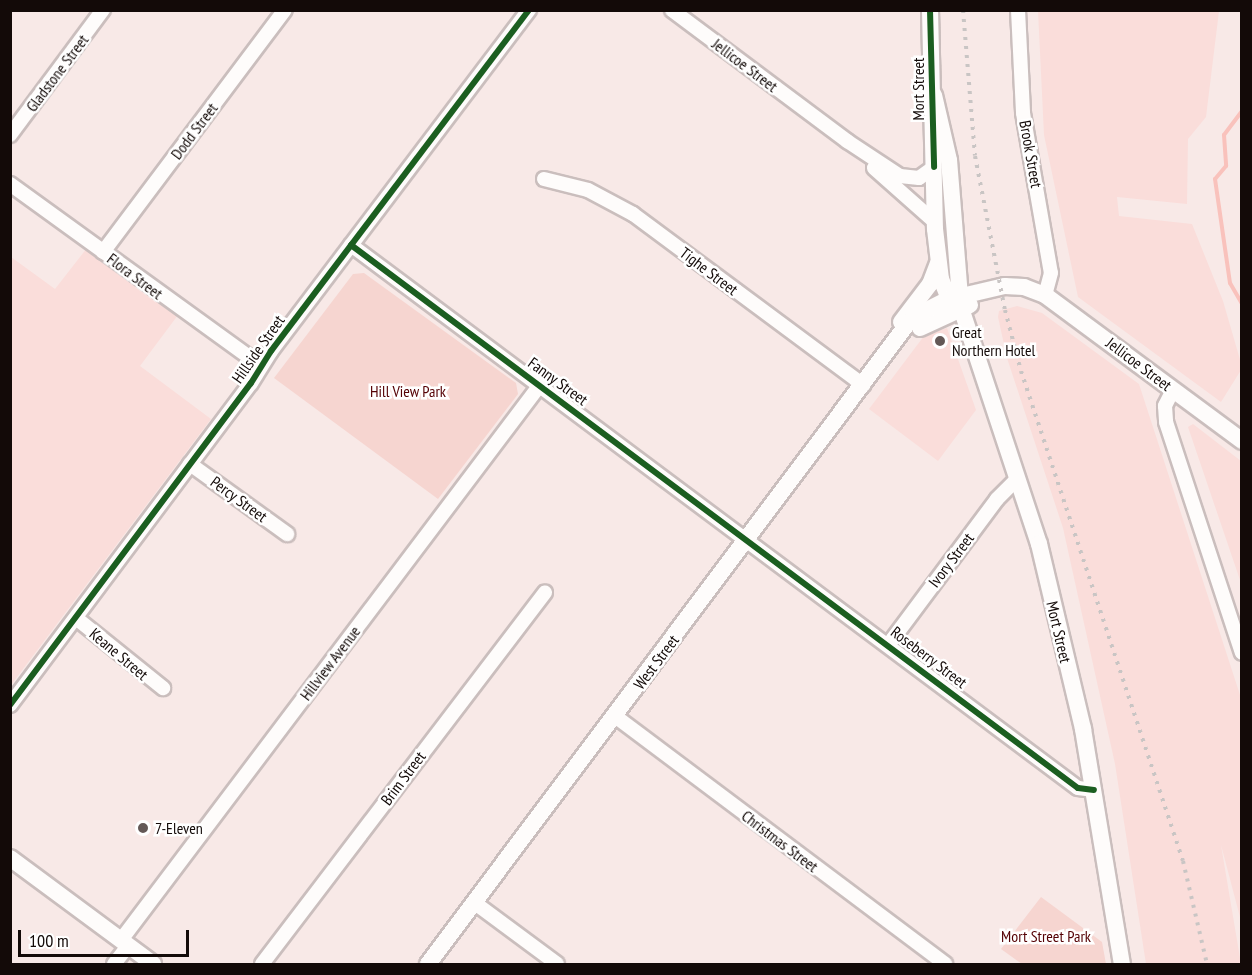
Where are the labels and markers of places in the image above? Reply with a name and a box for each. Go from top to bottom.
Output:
place label: Great Northern Hotel [952,322,1035,360]
marker: Great Northern Hotel [933,334,947,348]
place label: 7-Eleven [155,818,203,838]
marker: 7-Eleven [136,821,150,835]

